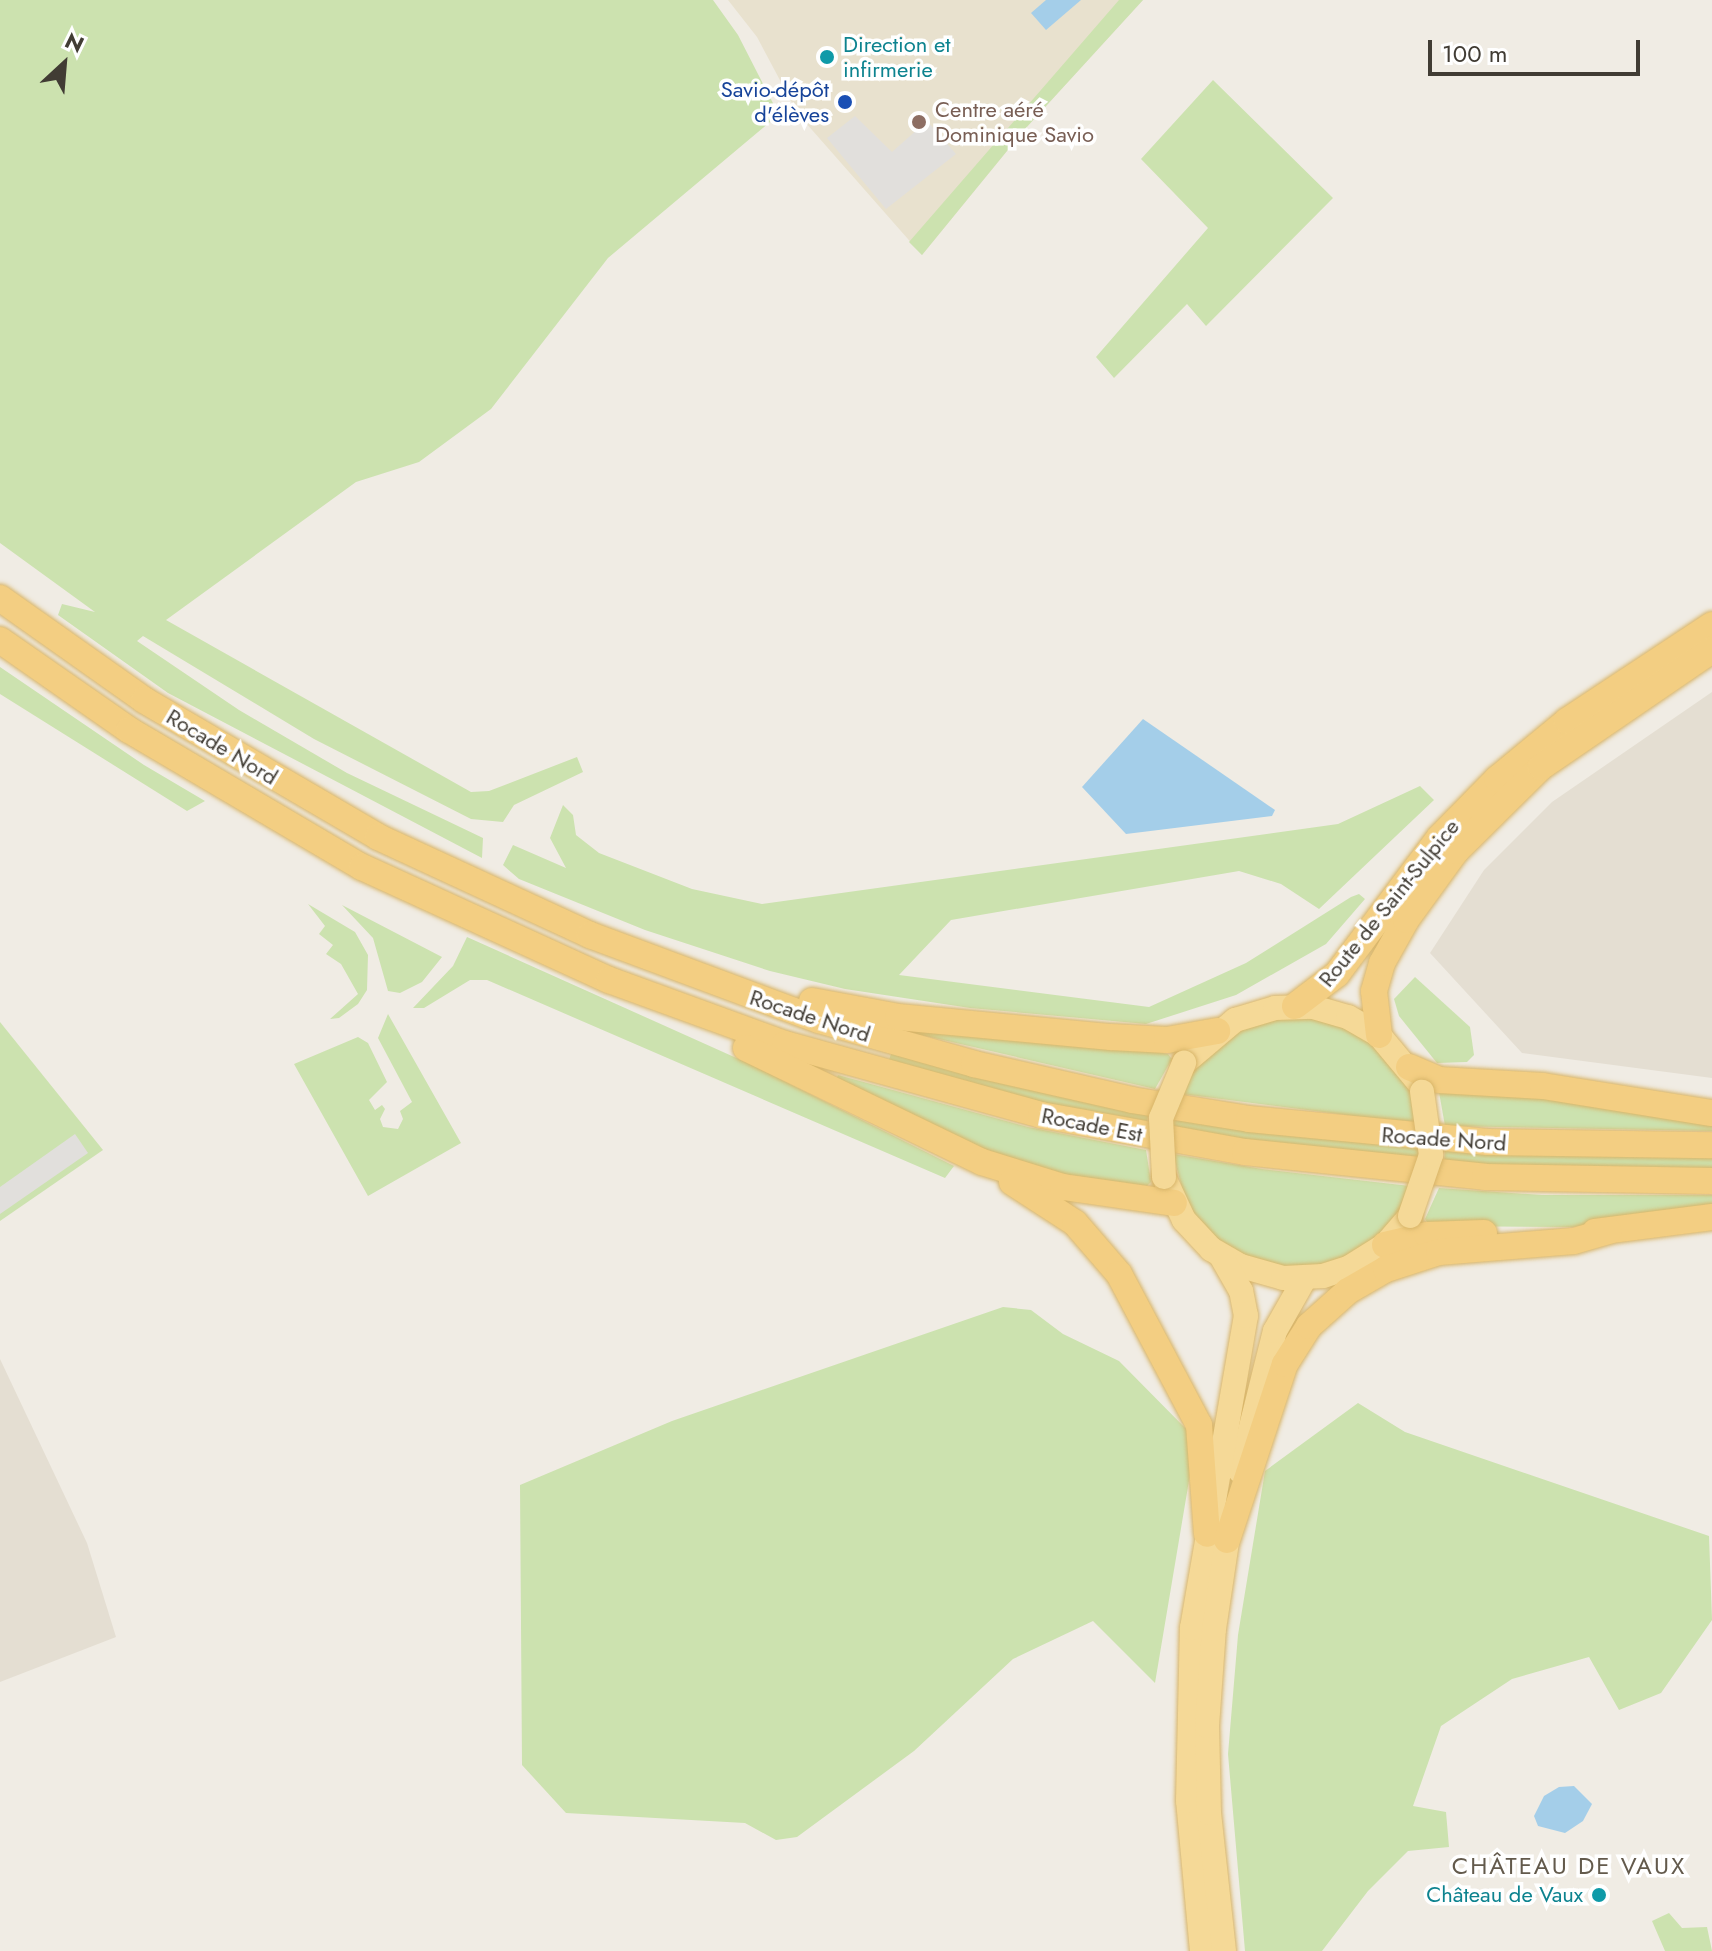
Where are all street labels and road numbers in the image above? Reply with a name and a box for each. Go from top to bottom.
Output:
street label: Rocade Nord [162,703,282,791]
street label: Route de Saint-Sulpice [1313,814,1465,992]
street label: Rocade Nord [746,984,874,1048]
street label: Rocade Est [1039,1102,1145,1148]
street label: Rocade Nord [1381,1121,1507,1157]

